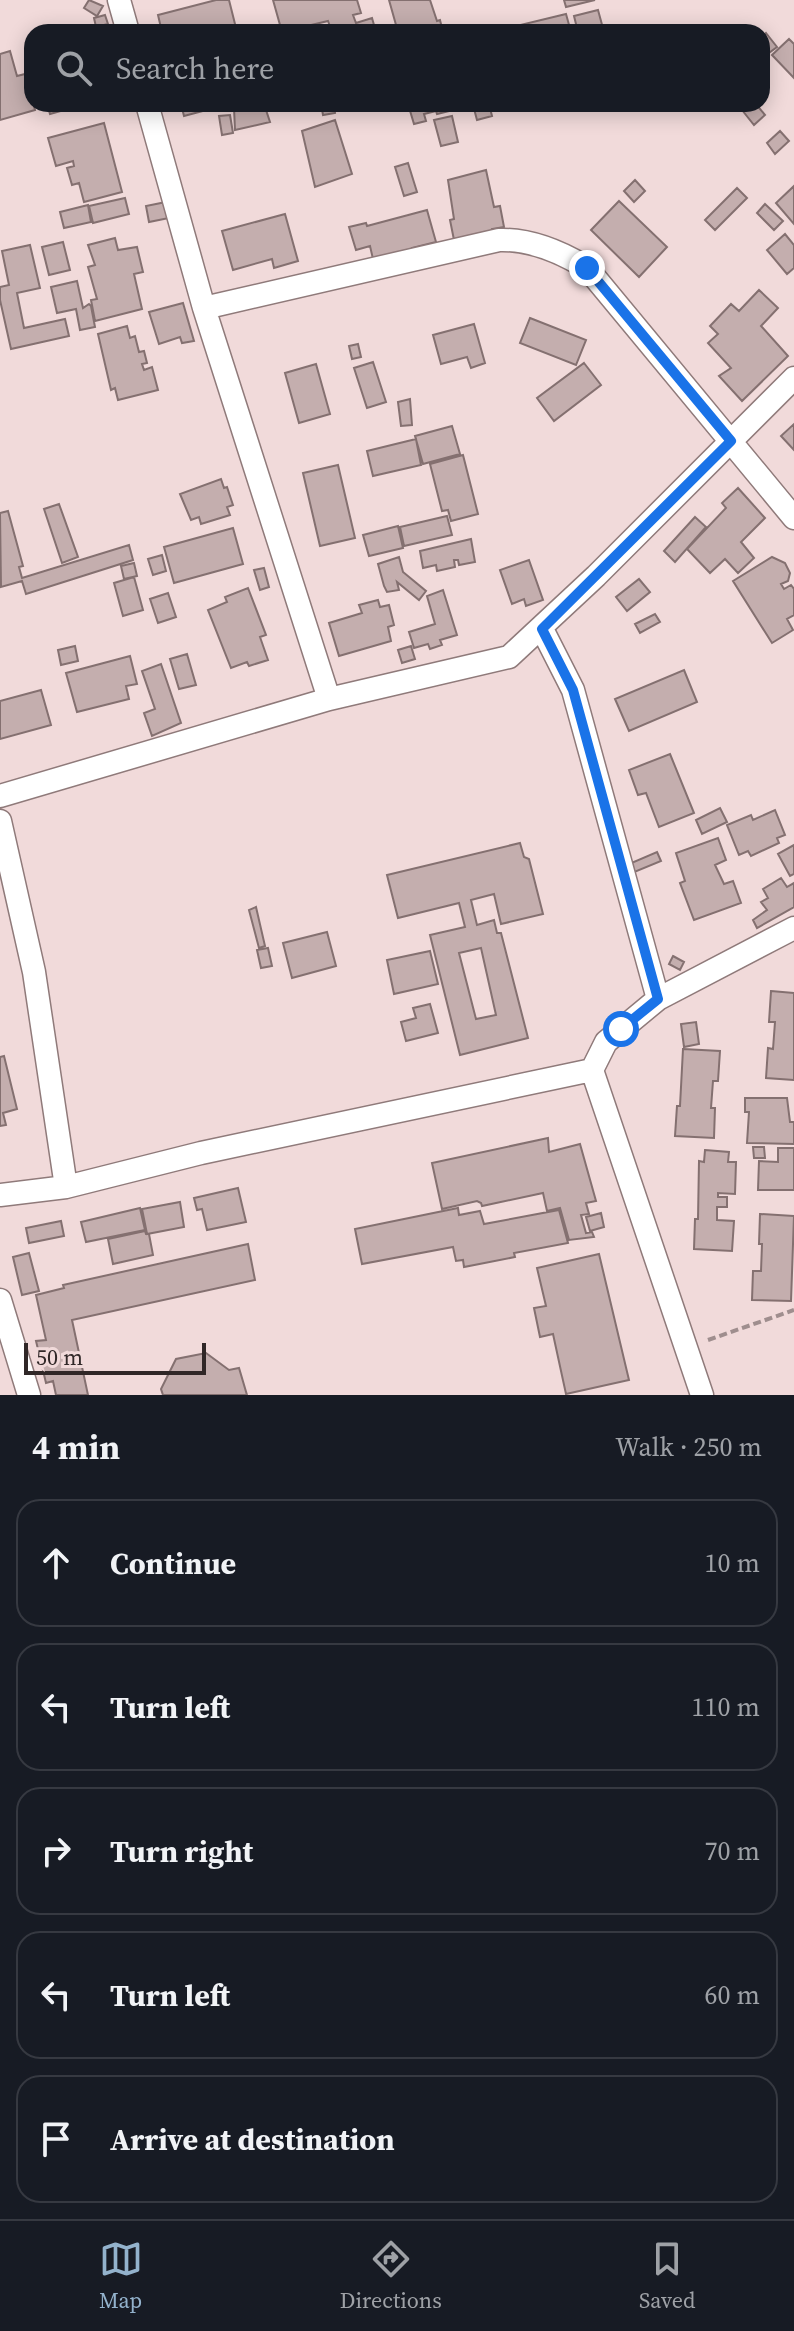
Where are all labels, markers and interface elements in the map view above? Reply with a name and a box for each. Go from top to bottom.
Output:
search box [24,24,770,112]
icon: search [52,46,96,90]
text: Search here [116,48,274,89]
route end [569,250,605,286]
route start [603,1011,639,1047]
scale bar [24,1339,206,1375]
text: 50 m [36,1342,83,1372]
text: 4 min [32,1424,120,1470]
text: Walk · 250 m [615,1429,762,1465]
icon: ahead [34,1541,78,1585]
text: Continue [110,1543,236,1584]
text: 10 m [705,1545,760,1581]
icon: left [34,1685,78,1729]
text: Turn left [110,1687,230,1728]
text: 110 m [692,1689,760,1725]
icon: right [34,1829,78,1873]
text: Turn right [110,1831,253,1872]
text: 70 m [705,1833,760,1869]
icon: left [34,1973,78,2017]
text: Turn left [110,1975,230,2016]
text: 60 m [705,1977,760,2013]
icon: arrive [34,2117,78,2161]
text: Arrive at destination [110,2119,395,2160]
tab: Map [99,2237,143,2315]
tab: Directions [340,2237,442,2315]
tab: Saved [639,2237,695,2315]

